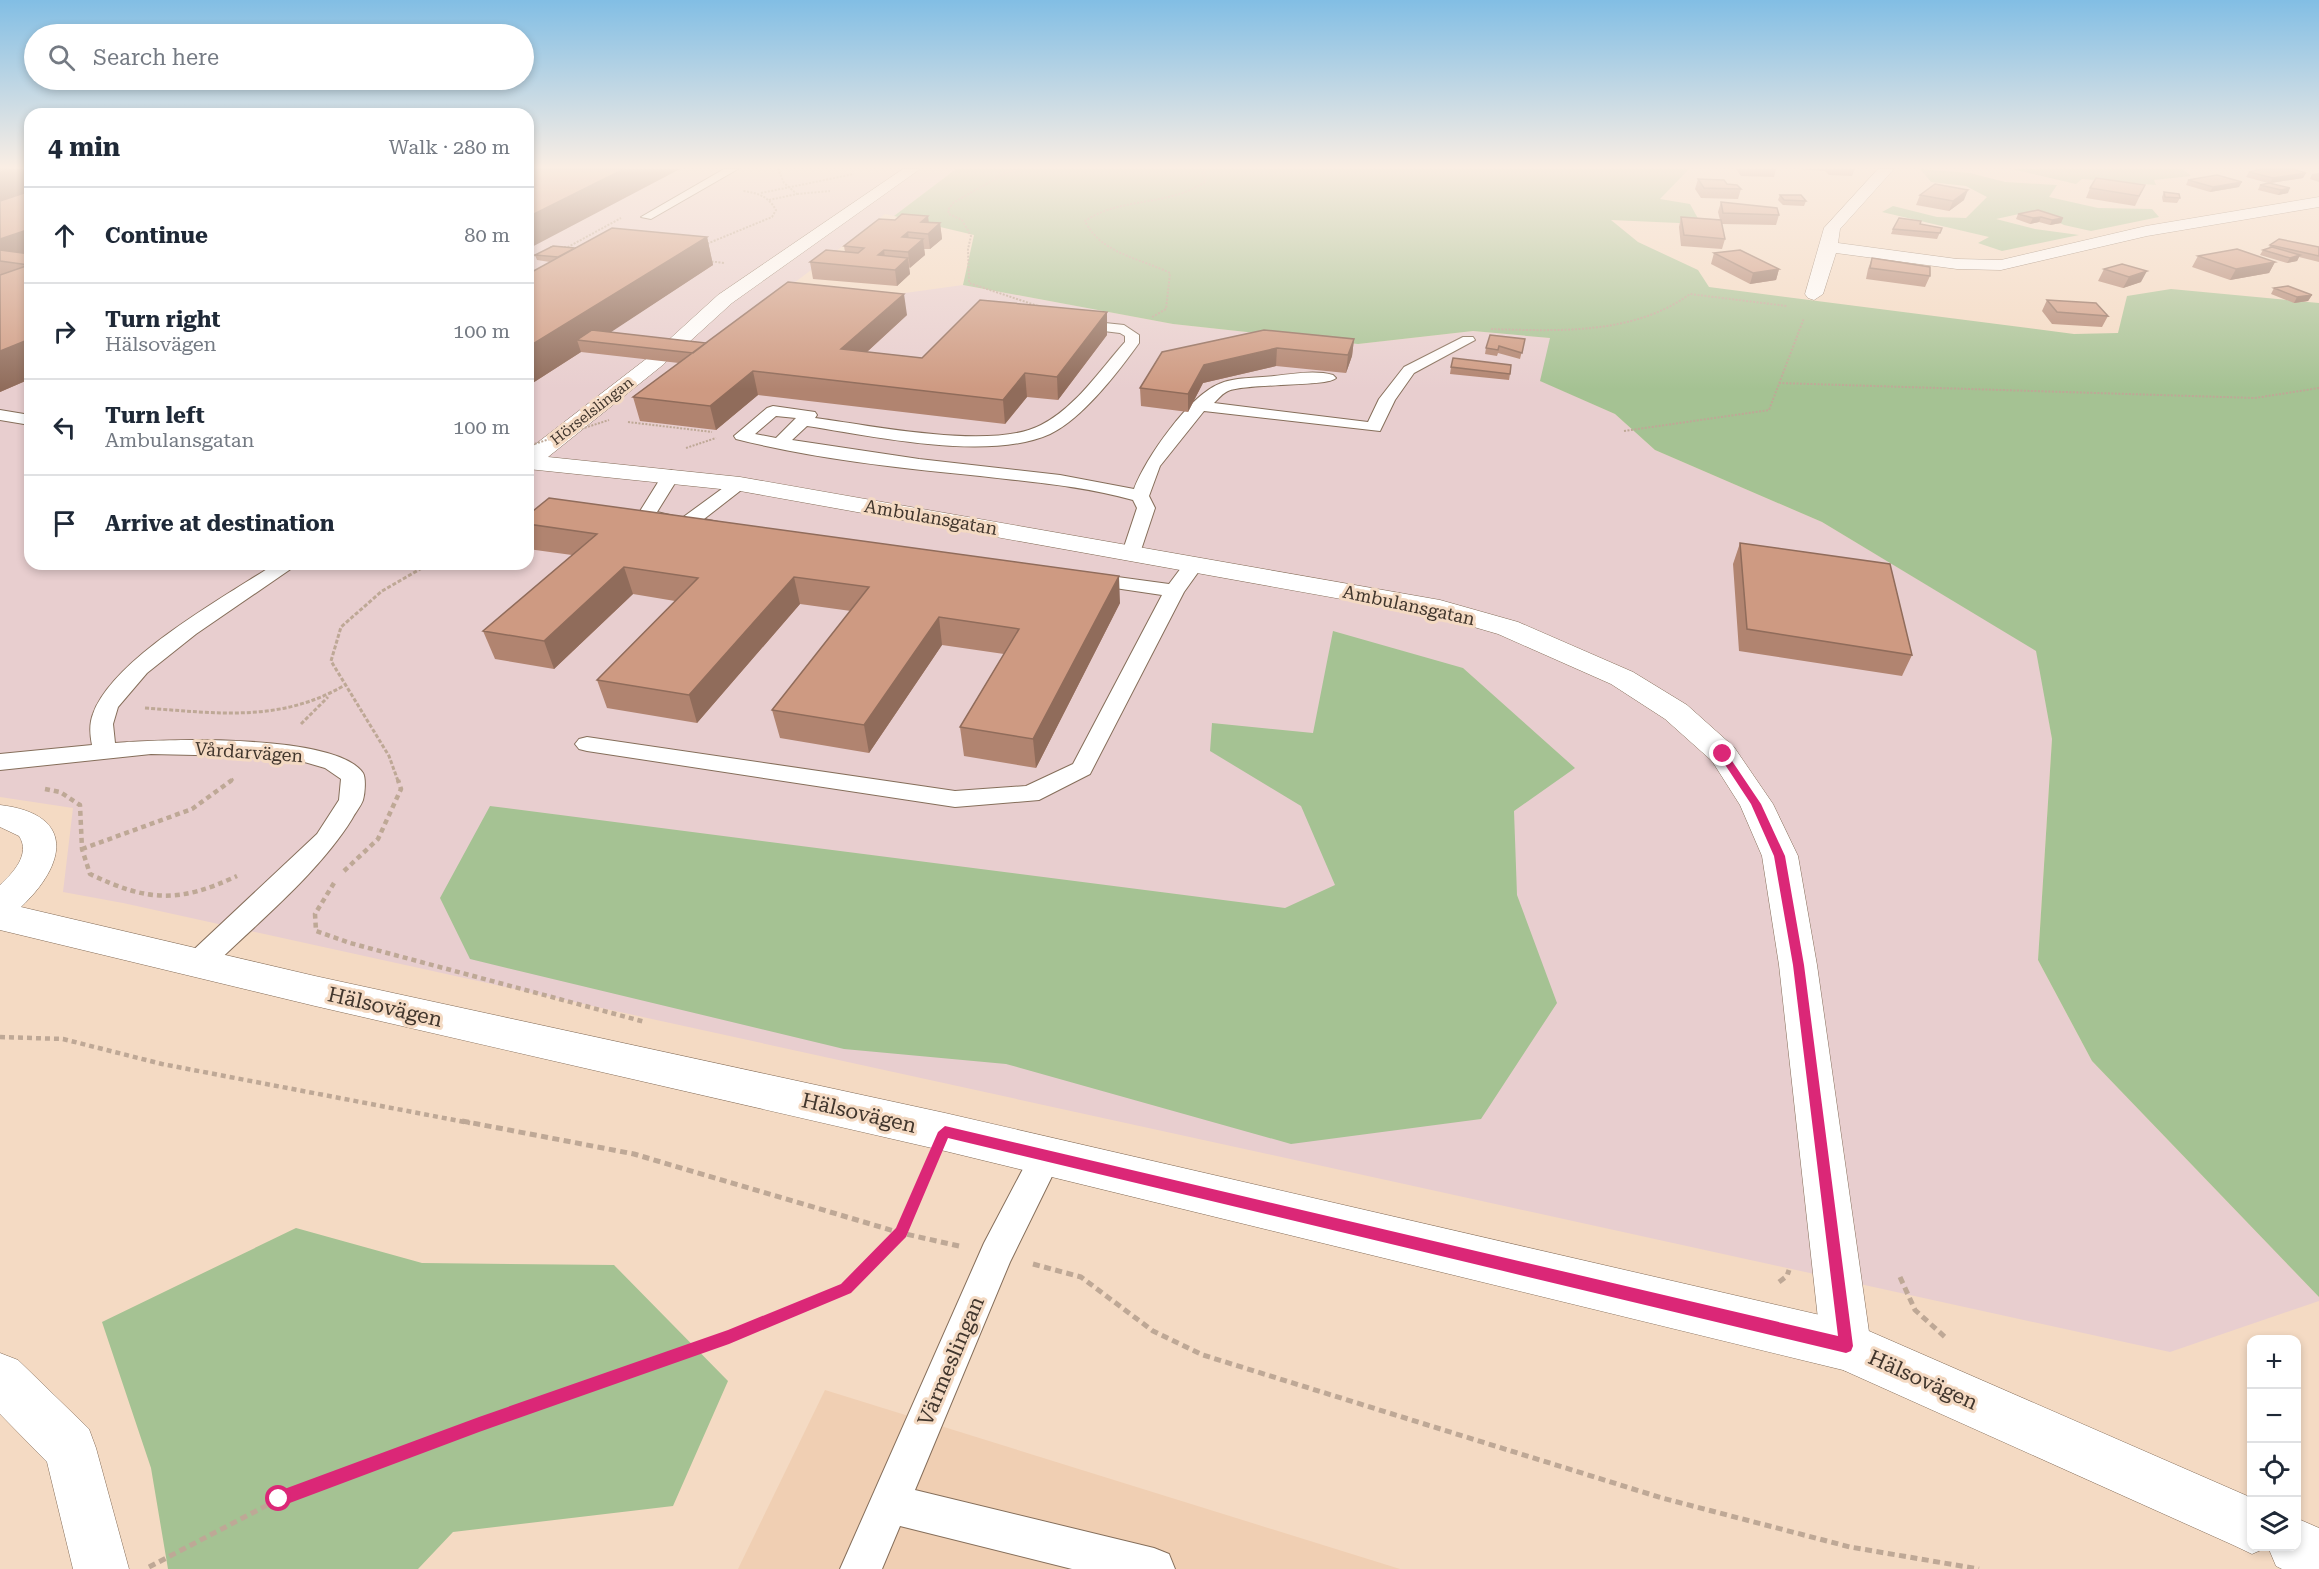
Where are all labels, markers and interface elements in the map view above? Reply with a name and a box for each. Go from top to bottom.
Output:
search box [24,24,534,90]
icon: search [45,41,78,74]
text: Search here [93,45,219,70]
text: 4 min [48,132,120,162]
text: Walk · 280 m [389,135,510,159]
icon: ahead [48,219,81,252]
text: Continue [105,223,208,248]
text: 80 m [464,223,510,247]
text: Turn right [105,307,220,332]
icon: right [48,315,81,348]
text: 100 m [453,319,510,343]
text: Hälsovägen [105,332,217,356]
street label: Hörselslingan [547,373,637,449]
text: Turn left [105,403,205,428]
icon: left [48,411,81,444]
text: 100 m [453,415,510,439]
text: Ambulansgatan [105,428,255,452]
street label: Ambulansgatan [863,495,999,539]
icon: arrive [48,507,81,540]
text: Arrive at destination [105,511,334,536]
street label: Ambulansgatan [1341,581,1477,629]
street label: Vårdarvägen [194,738,304,766]
route end [1709,740,1735,766]
street label: Hälsovägen [325,982,445,1032]
street label: Hälsovägen [799,1088,919,1138]
street label: Värmeslingan [913,1292,989,1429]
map controls [2247,1335,2301,1551]
button: + [2247,1335,2301,1389]
street label: Hälsovägen [1865,1345,1982,1415]
button: − [2247,1389,2301,1443]
button: locate [2247,1443,2301,1497]
route start [265,1485,291,1511]
button: layers [2247,1497,2301,1551]

